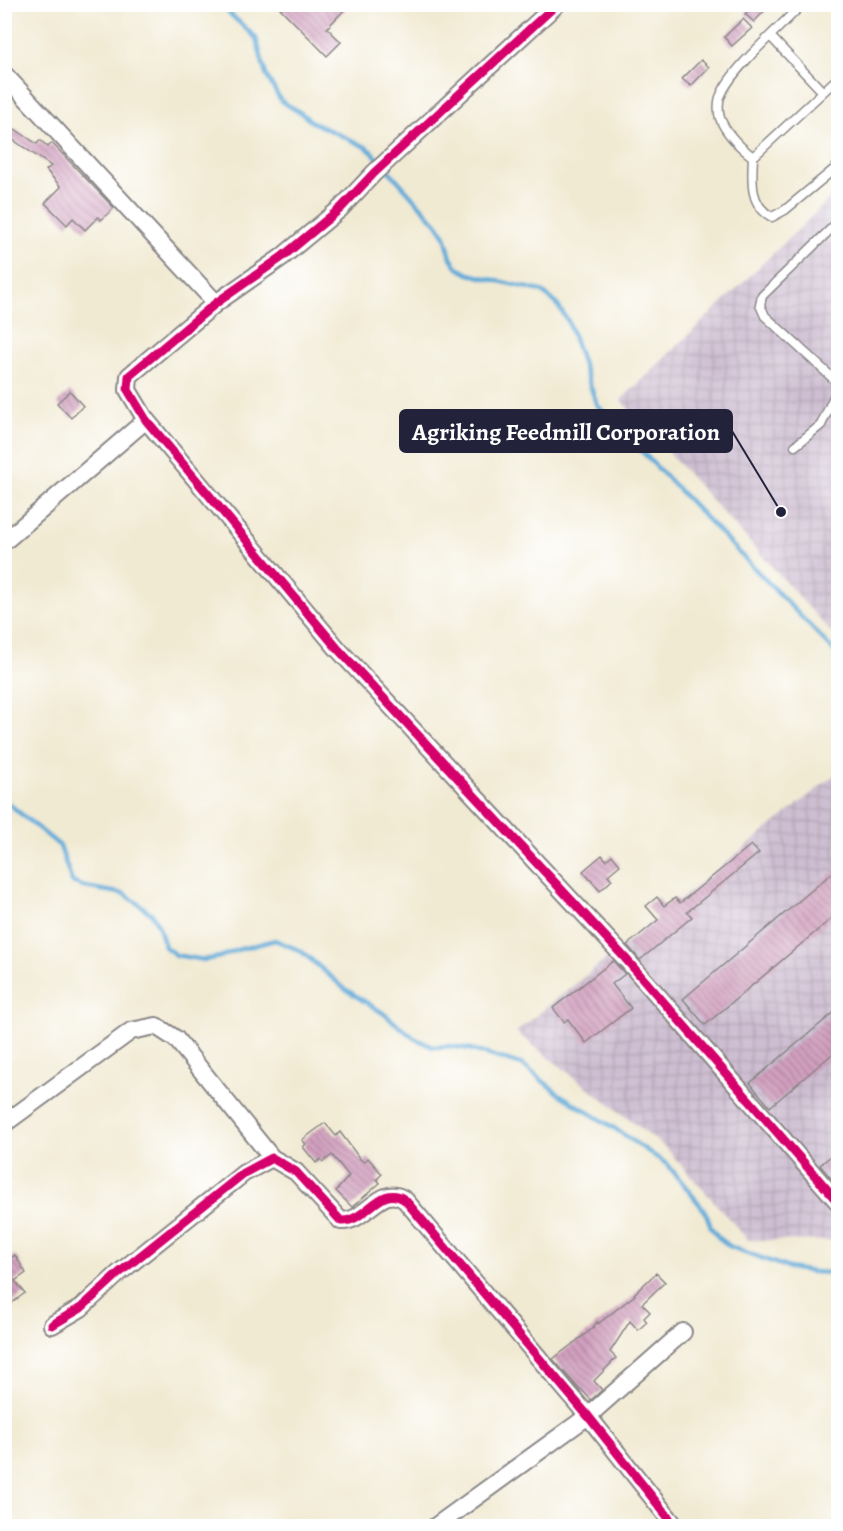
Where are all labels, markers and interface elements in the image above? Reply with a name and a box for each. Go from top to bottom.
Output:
callout: Agriking Feedmill Corporation [400,410,732,452]
text: Agriking Feedmill Corporation [411,416,721,448]

